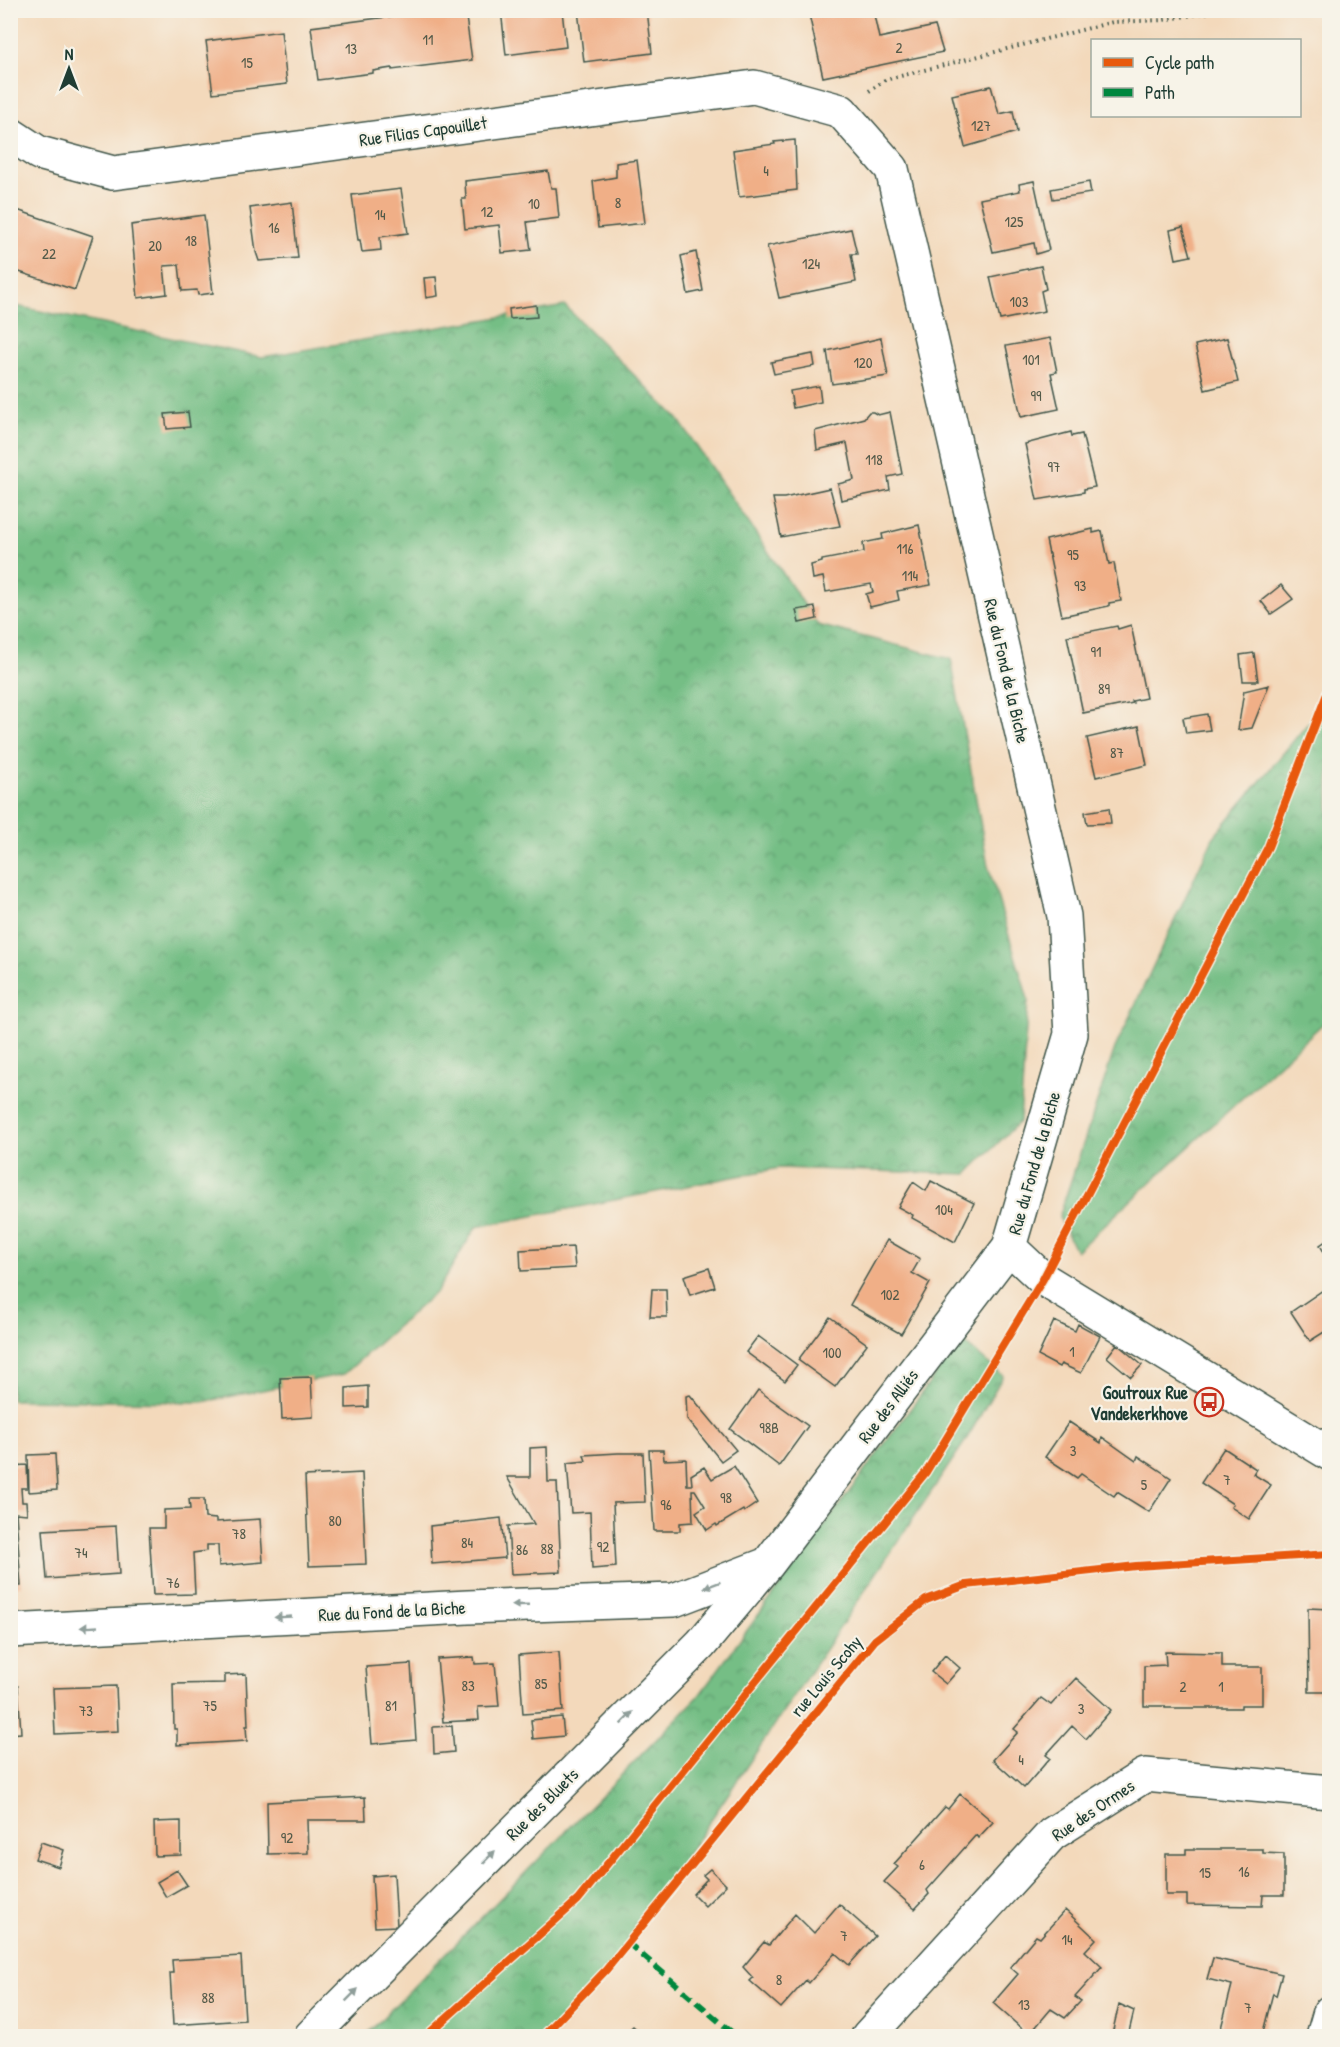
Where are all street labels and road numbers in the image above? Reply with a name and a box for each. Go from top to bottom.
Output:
street label: Rue Filias Capouillet [358,110,489,152]
street label: Rue du Fond de la Biche [978,596,1036,746]
street label: Rue du Fond de la Biche [1002,1089,1066,1237]
street label: Rue des Alliés [852,1364,924,1448]
street label: Rue du Fond de la Biche [318,1595,466,1627]
street label: rue Louis Scohy [784,1630,868,1722]
street label: Rue des Bluets [500,1762,584,1846]
street label: Rue des Ormes [1047,1773,1140,1847]

